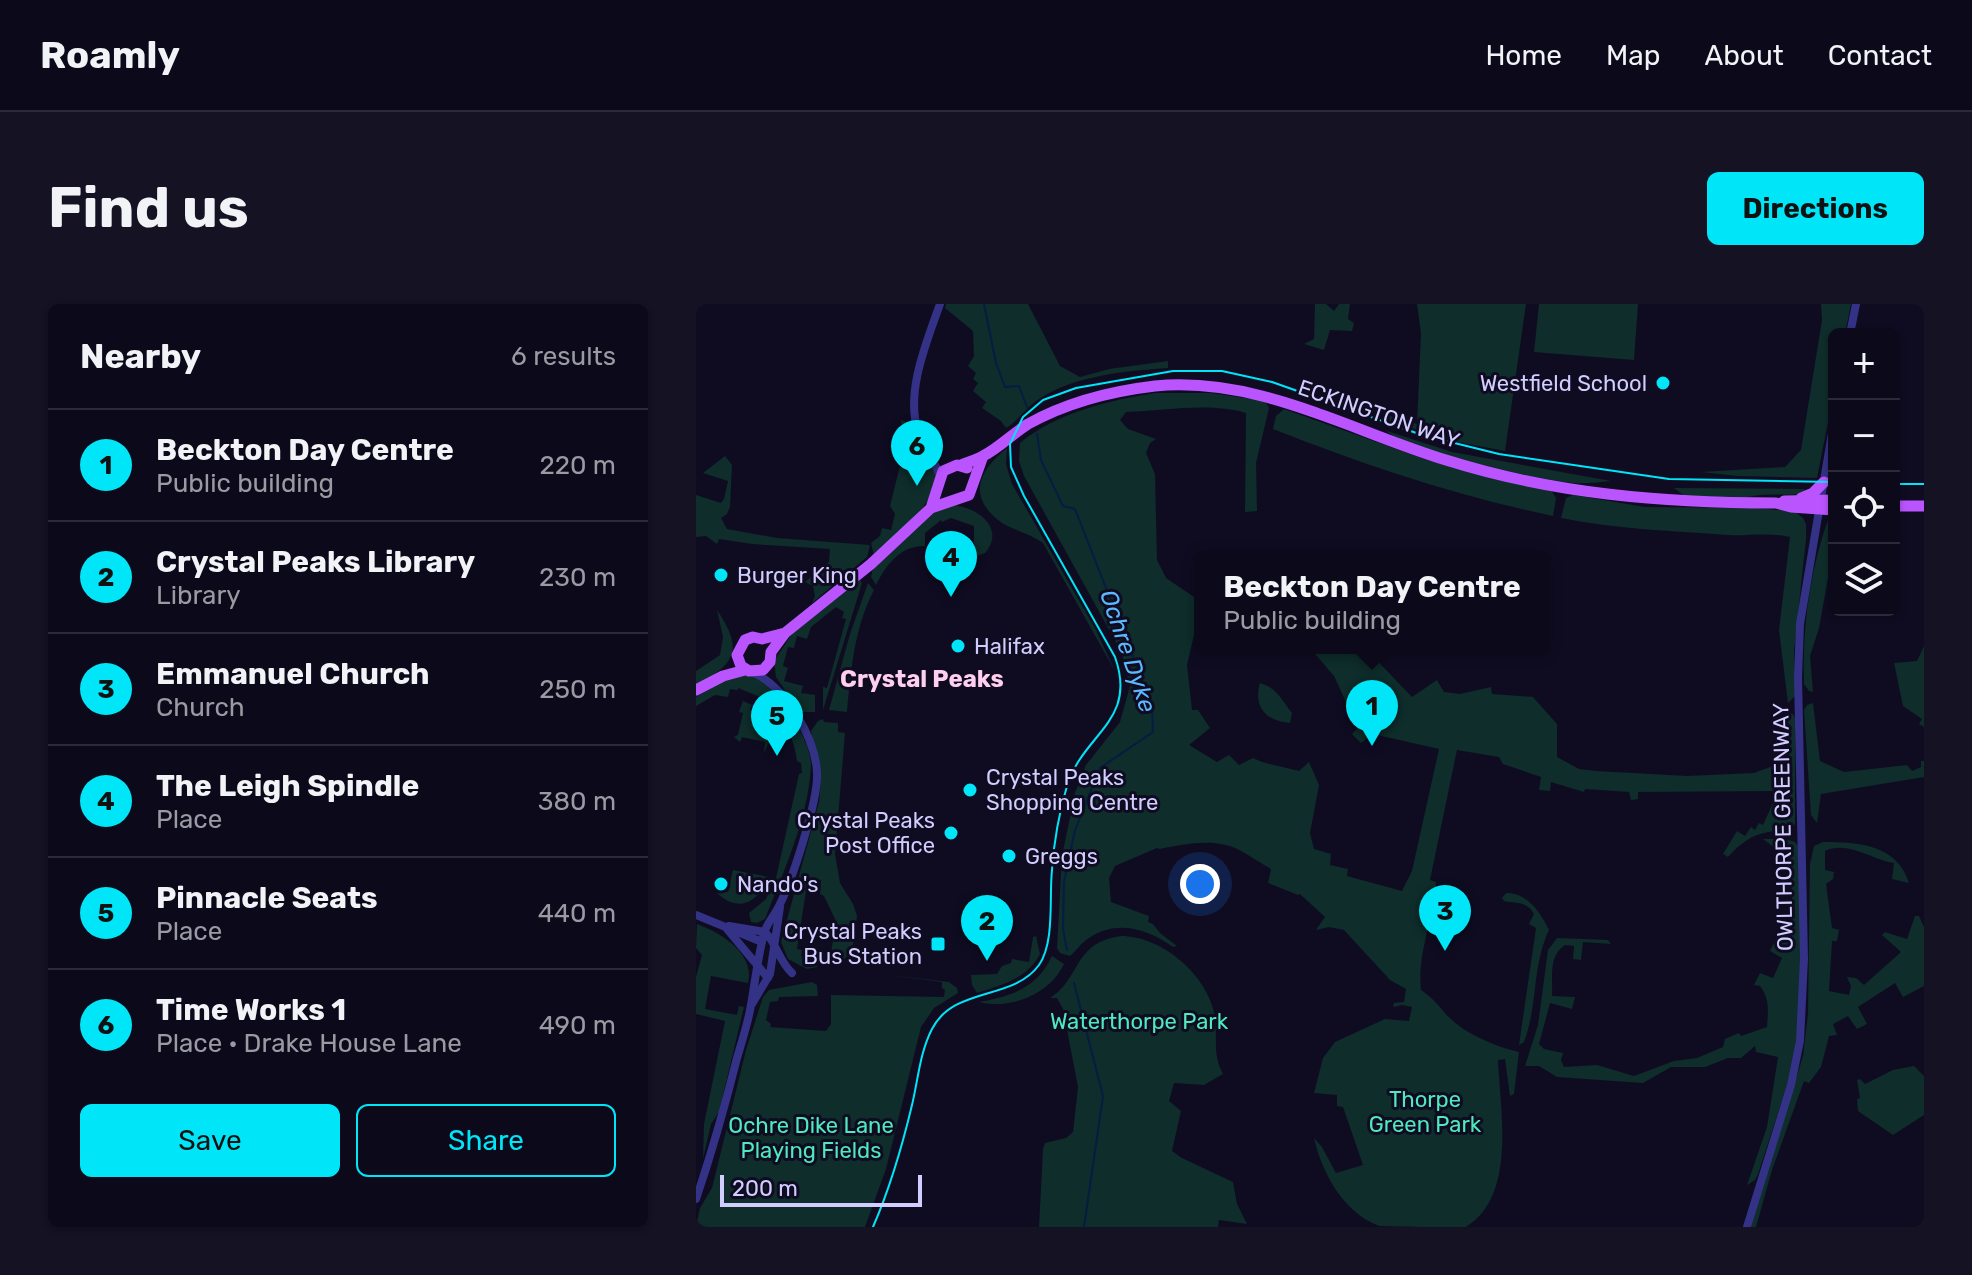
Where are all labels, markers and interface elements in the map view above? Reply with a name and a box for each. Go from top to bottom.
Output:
text: Roamly [40,32,180,78]
text: Home [1485,39,1562,72]
text: Map [1606,39,1660,72]
text: About [1704,39,1784,72]
text: Contact [1828,39,1932,72]
button: Directions [1707,172,1924,245]
text: Find us [48,175,249,241]
map controls [1828,328,1900,616]
button: + [1828,328,1900,400]
text: Nearby [80,336,201,377]
text: 6 results [511,341,616,372]
place label: Westfield School [1480,370,1647,397]
street label: ECKINGTON WAY [1295,374,1463,454]
marker: Westfield School [1654,374,1672,392]
button: − [1828,400,1900,472]
pin: 6 [891,420,943,486]
text: Beckton Day Centre [156,432,454,468]
text: 1 [100,450,112,481]
text: 220 m [539,450,616,481]
text: Public building [156,468,334,499]
button: locate [1828,472,1900,544]
pin: 4 [925,531,977,597]
text: Crystal Peaks Library [156,544,475,580]
button: layers [1828,544,1900,616]
popup [1194,550,1550,654]
text: 2 [98,562,114,593]
text: 230 m [539,562,616,593]
place label: Burger King [737,562,857,589]
marker: Burger King [712,566,730,584]
text: Beckton Day Centre [1223,569,1521,605]
text: Library [156,580,241,611]
water label: Ochre Dyke [1094,586,1162,716]
text: Public building [1223,605,1401,636]
place label: Halifax [974,633,1045,660]
marker: Halifax [949,637,967,655]
text: Emmanuel Church [156,656,430,692]
district label: Crystal Peaks [840,665,1004,693]
text: 3 [97,674,115,705]
text: 250 m [539,674,616,705]
pin: 1 [1346,680,1398,746]
pin: 5 [751,690,803,756]
text: Church [156,692,245,723]
street label: OWLTHORPE GREENWAY [1767,703,1799,951]
place label: Crystal Peaks Shopping Centre [986,764,1158,816]
text: The Leigh Spindle [156,768,419,804]
marker: Crystal Peaks Shopping Centre [961,781,979,799]
text: 4 [97,786,115,817]
text: 380 m [538,786,616,817]
text: Place [156,804,222,835]
place label: Crystal Peaks Post Office [797,807,935,859]
marker: Crystal Peaks Post Office [942,824,960,842]
place label: Greggs [1025,843,1098,870]
marker: Greggs [1000,847,1018,865]
your location [1180,864,1220,904]
place label: Nando's [737,871,818,898]
marker: Nando's [712,875,730,893]
text: Pinnacle Seats [156,880,378,916]
pin: 3 [1419,885,1471,951]
pin: 2 [961,895,1013,961]
text: 5 [98,898,114,929]
text: 440 m [538,898,616,929]
text: Place [156,916,222,947]
place label: Crystal Peaks Bus Station [784,918,922,970]
marker: Crystal Peaks Bus Station [929,935,947,953]
text: Time Works 1 [156,992,346,1028]
park label: Waterthorpe Park [1050,1008,1229,1035]
text: 6 [98,1010,114,1041]
text: 490 m [539,1010,616,1041]
text: Place · Drake House Lane [156,1028,462,1059]
park label: Thorpe Green Park [1369,1086,1482,1138]
button: Save [80,1104,340,1177]
button: Share [356,1104,616,1177]
park label: Ochre Dike Lane Playing Fields [728,1112,894,1164]
scale bar [720,1171,922,1207]
text: 200 m [732,1175,798,1202]

